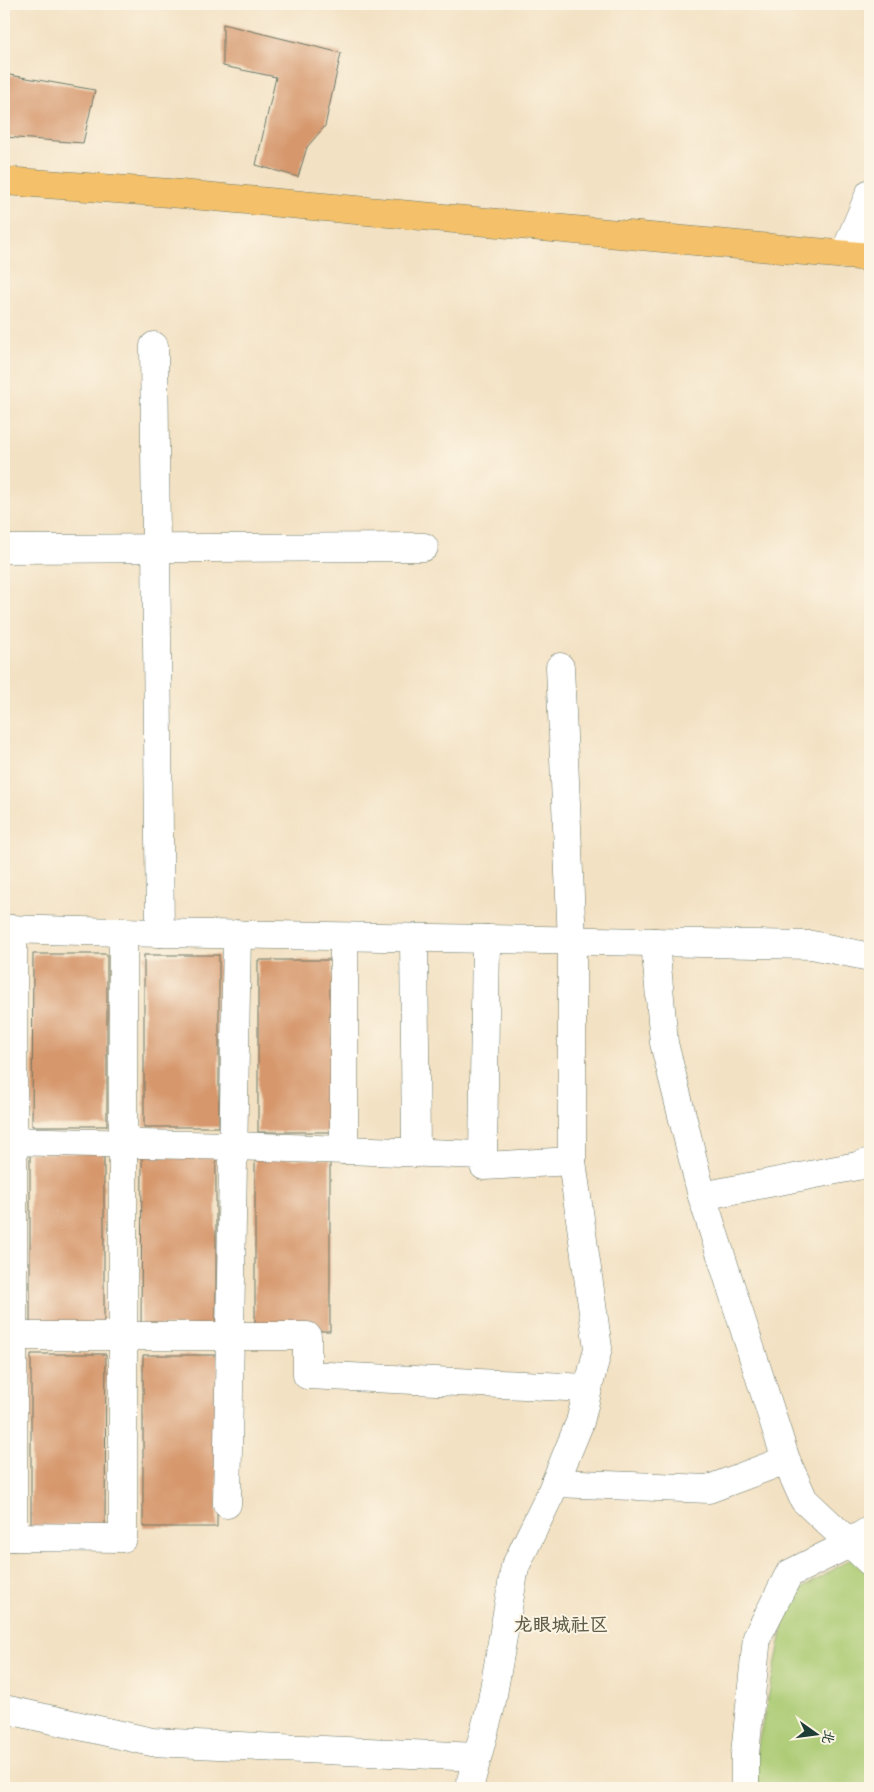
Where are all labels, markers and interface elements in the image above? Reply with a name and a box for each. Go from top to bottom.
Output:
district label: 龙眼城社区 [513,1612,609,1639]
north arrow [792,1710,842,1760]
text: 北 [816,1728,839,1746]

